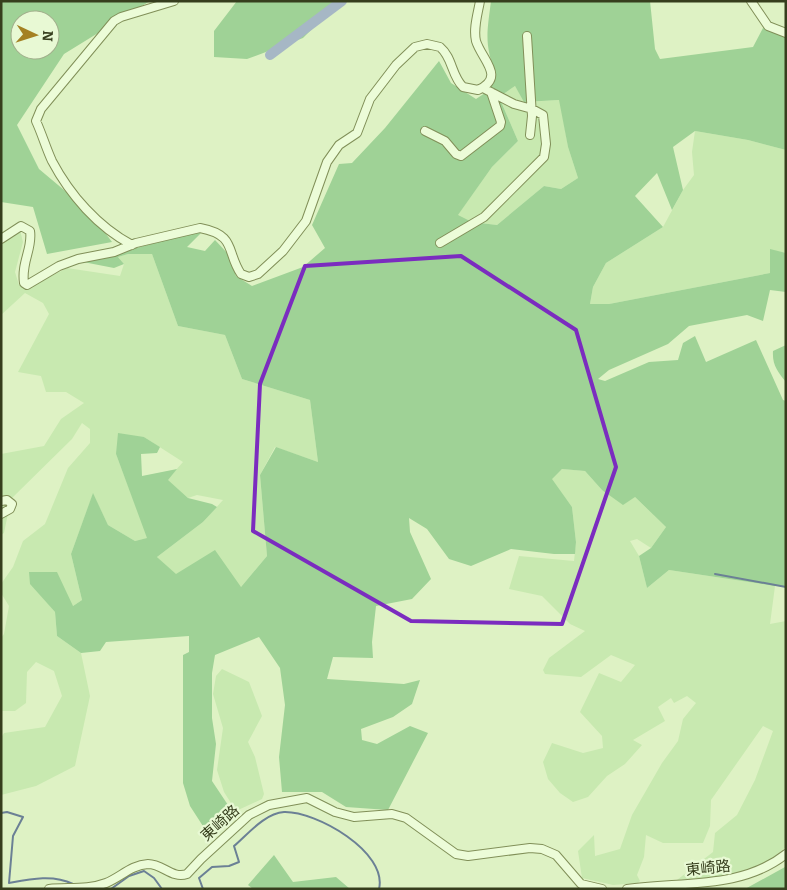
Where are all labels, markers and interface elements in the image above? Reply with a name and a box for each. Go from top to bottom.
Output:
north arrow [10,10,60,60]
text: N [39,30,56,42]
street label: 東崎路 [197,801,243,845]
street label: 東崎路 [685,857,731,879]

